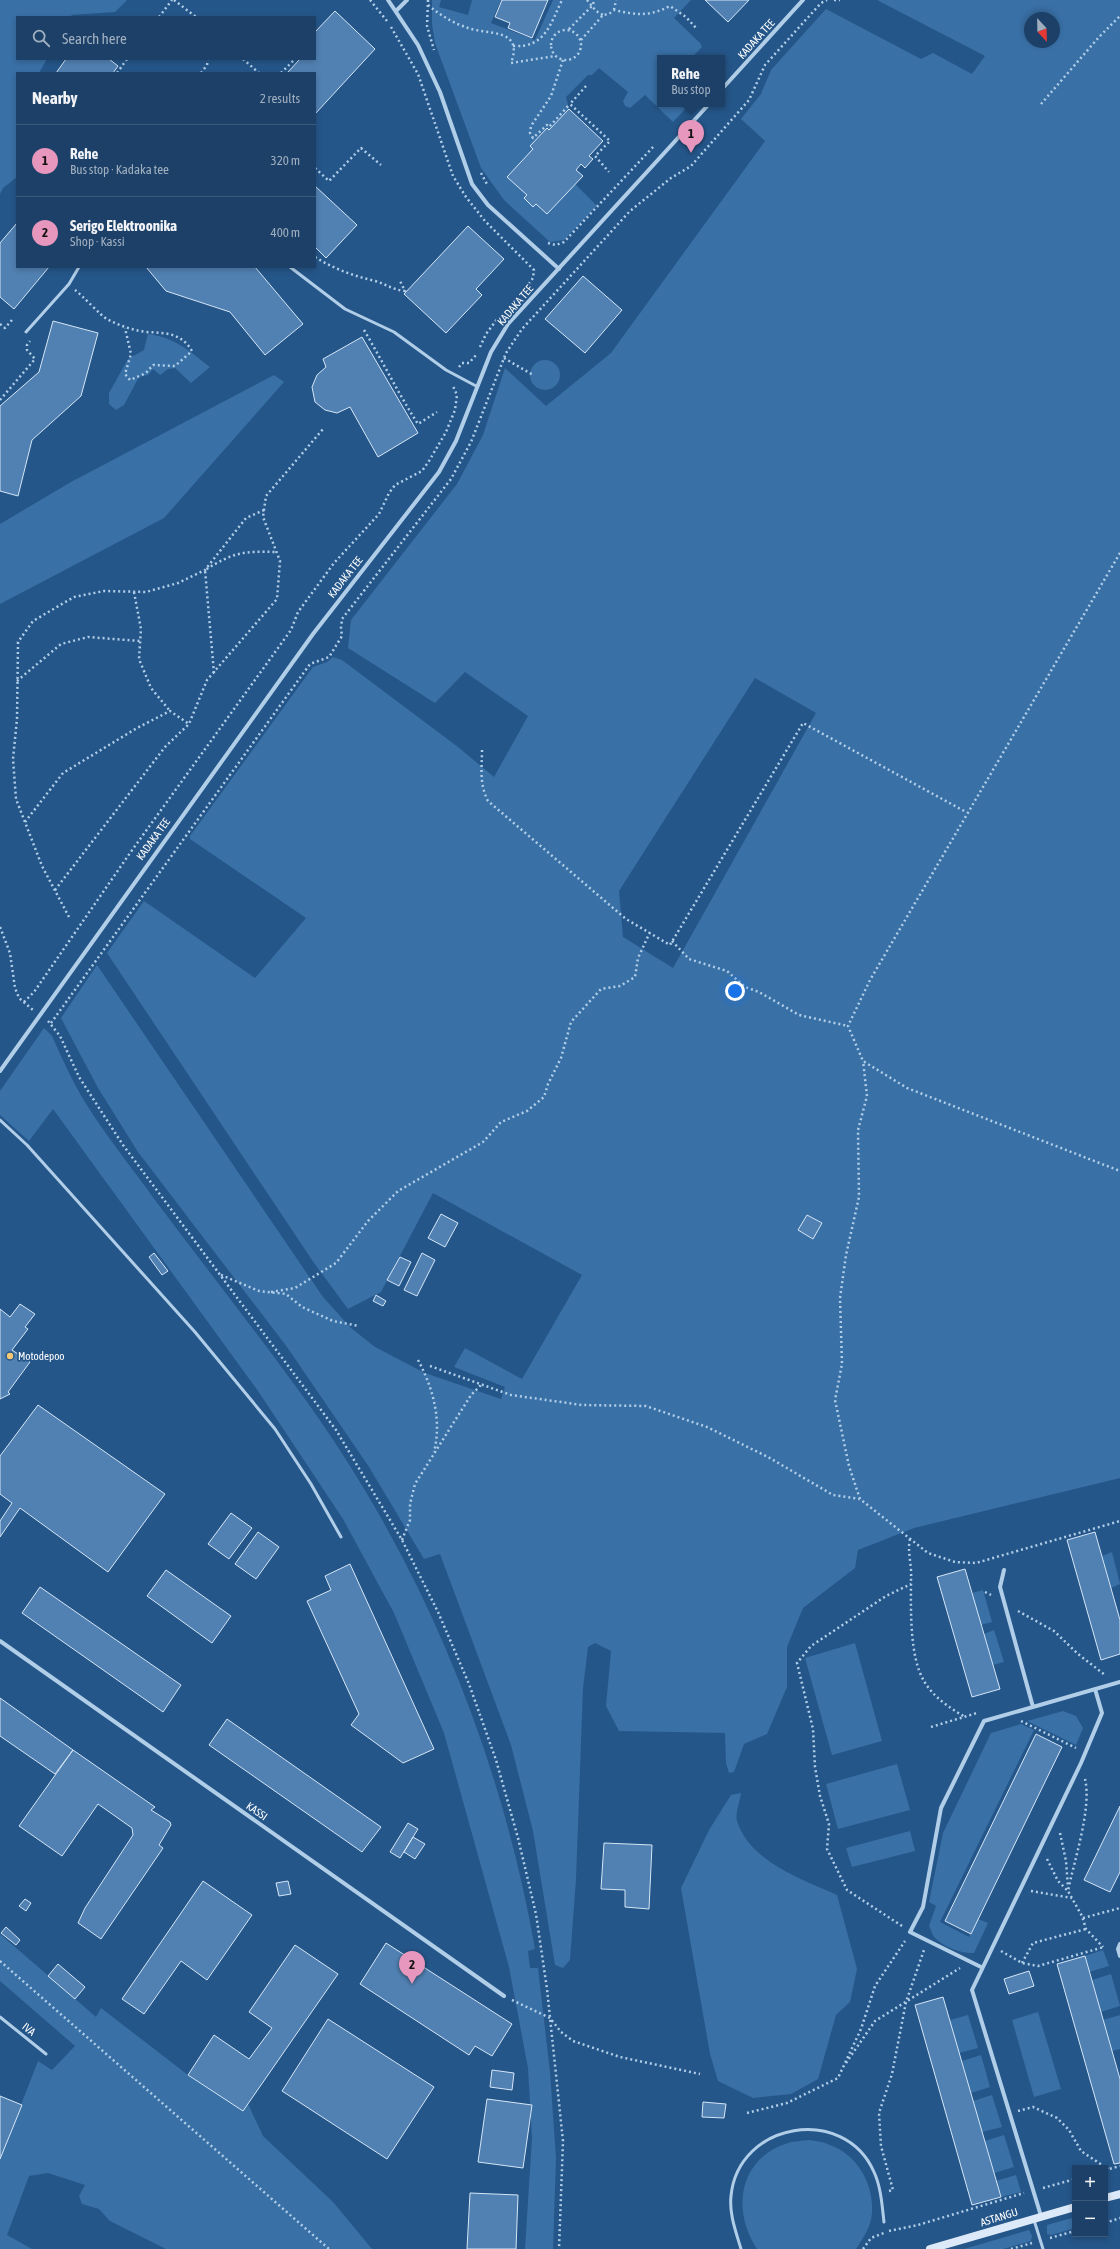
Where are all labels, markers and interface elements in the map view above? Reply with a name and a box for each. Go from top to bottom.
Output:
north arrow [1024,12,1060,48]
search box [16,16,316,60]
street label: KADAKA TEE [735,17,777,61]
icon: search [30,27,52,49]
text: Search here [62,30,127,47]
popup [657,55,725,107]
text: Rehe [671,65,700,82]
text: Bus stop [671,82,711,97]
text: Nearby [32,88,78,108]
text: 2 results [260,91,300,106]
pin: 1 [678,120,704,153]
text: Rehe [70,145,98,162]
text: 1 [42,153,48,168]
text: 320 m [271,153,300,168]
text: Bus stop · Kadaka tee [70,162,169,177]
text: Serigo Elektroonika [70,217,177,234]
text: 2 [42,225,48,240]
text: 400 m [271,225,300,240]
text: Shop · Kassi [70,234,125,249]
street label: KADAKA TEE [495,282,535,328]
street label: KADAKA TEE [325,554,365,600]
street label: KADAKA TEE [134,815,172,862]
your location [725,981,745,1001]
place label: Motodepoo [18,1350,65,1362]
marker: Motodepoo [5,1351,15,1361]
street label: KASSI [244,1800,270,1822]
pin: 2 [399,1951,425,1984]
street label: IVA [20,2020,38,2038]
map controls [1072,2165,1108,2237]
button: + [1072,2165,1108,2201]
button: − [1072,2201,1108,2237]
street label: ASTANGU [979,2206,1019,2228]

